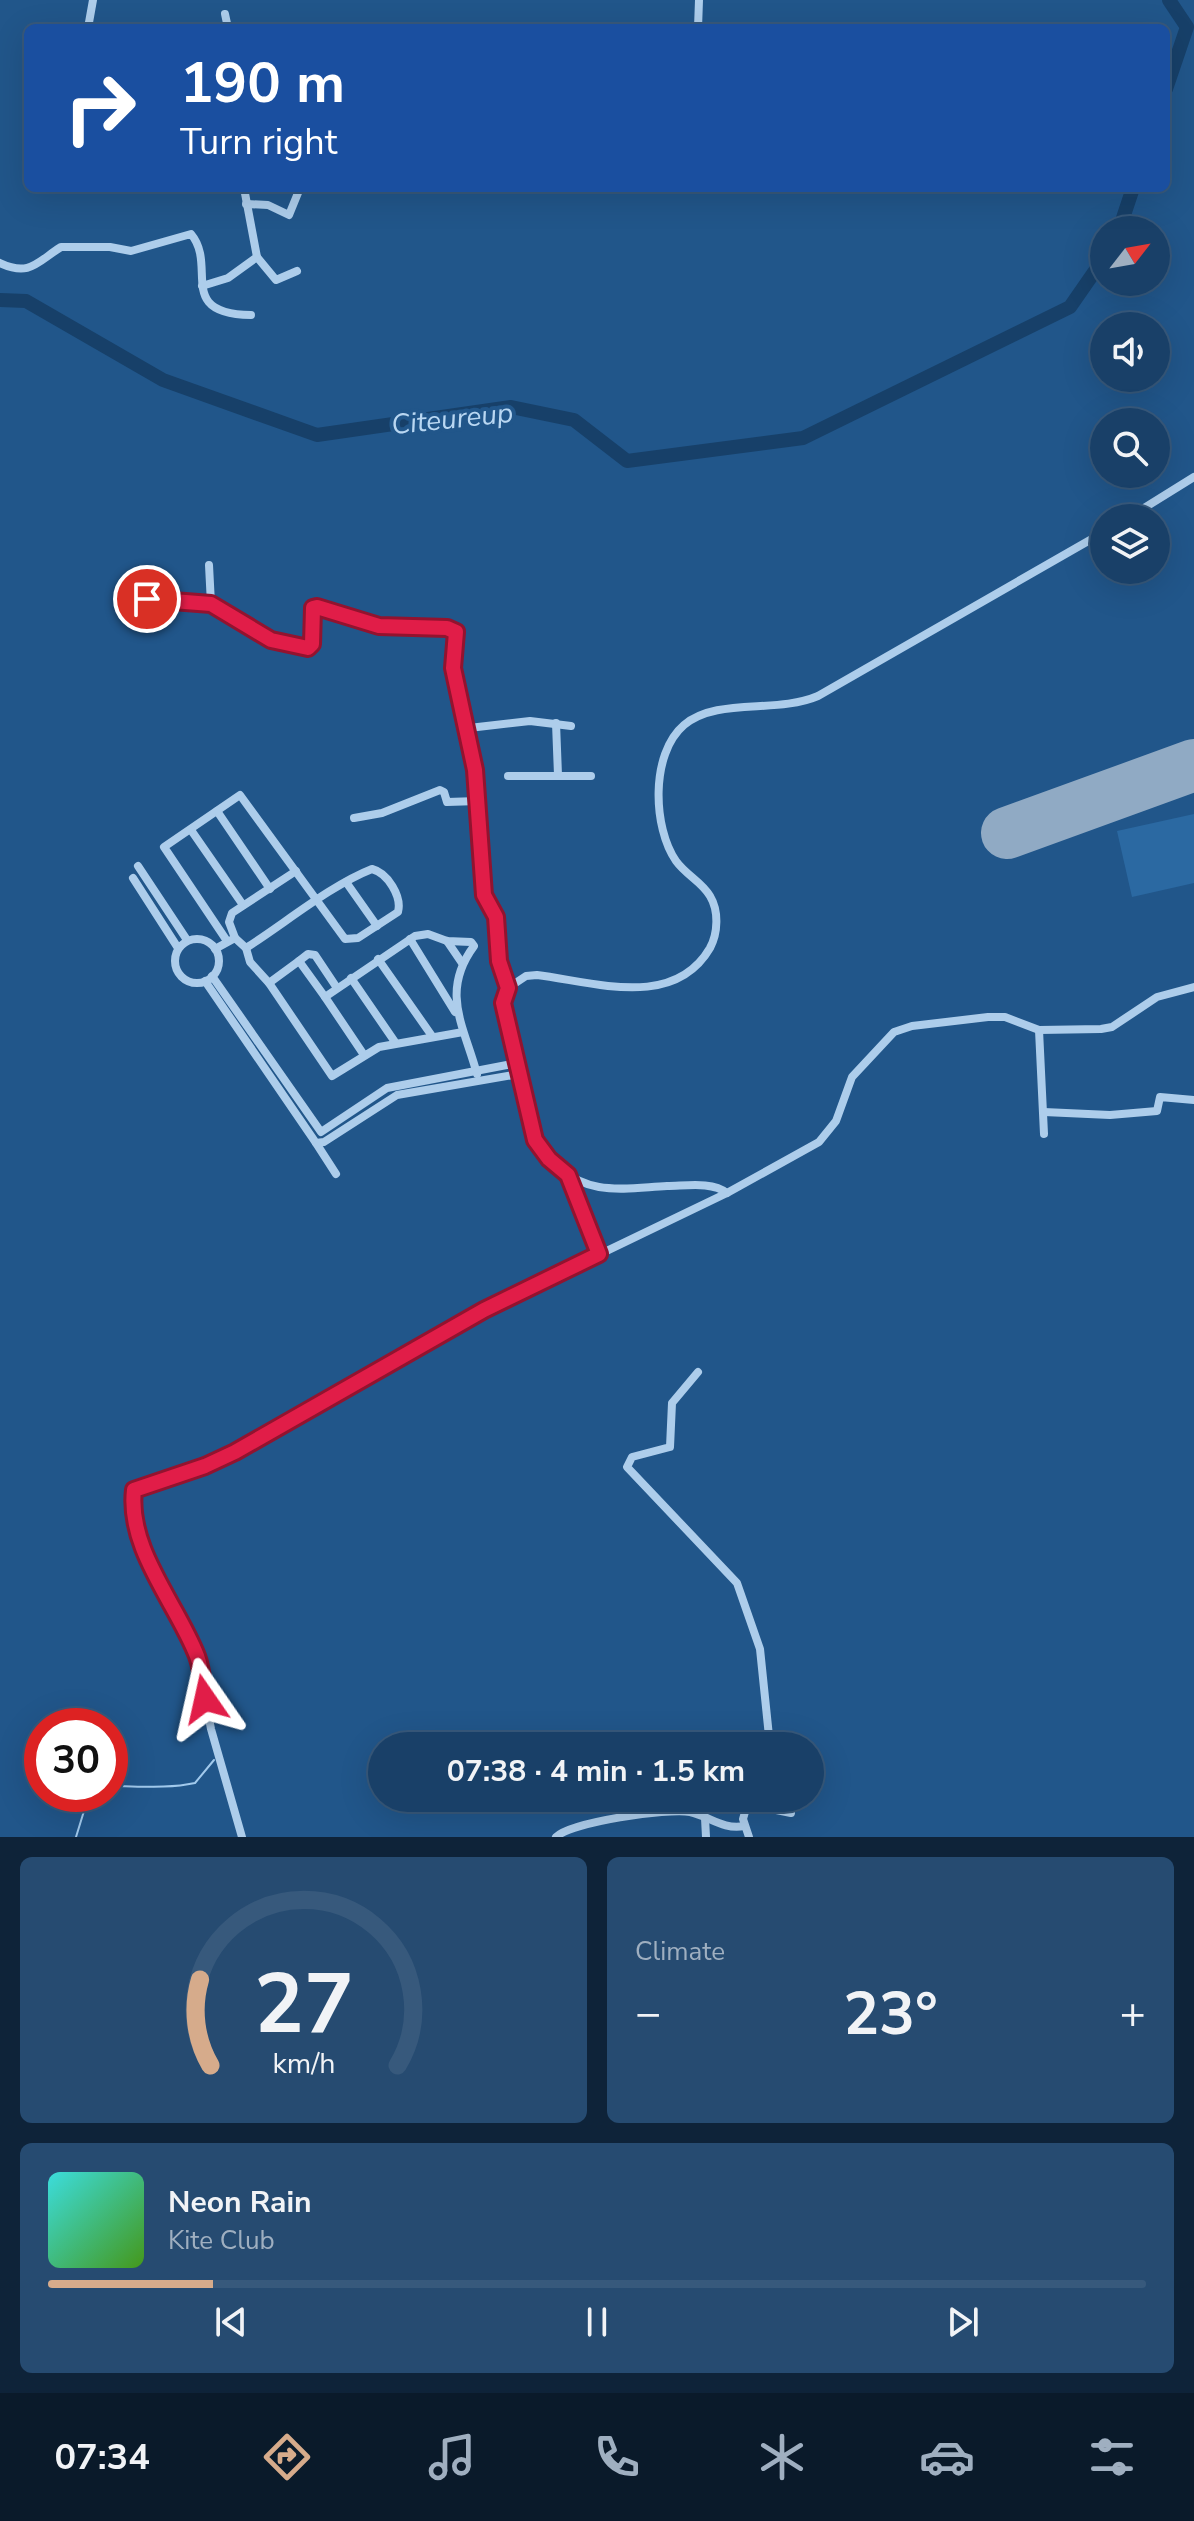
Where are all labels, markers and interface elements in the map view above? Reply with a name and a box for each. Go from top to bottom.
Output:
text: 190 m [180,45,345,122]
icon: right [48,56,152,160]
text: Turn right [180,118,337,167]
north arrow [1090,216,1170,296]
map controls [1090,216,1170,584]
button: sound [1090,312,1170,392]
water label: Citeureup [389,394,515,444]
button: search [1090,408,1170,488]
button: layers [1090,504,1170,584]
pin [113,565,181,633]
icon: arrive [125,577,169,621]
position arrow [163,1657,247,1741]
speed limit sign: 30 [24,1708,128,1812]
text: 07:38 · 4 min · 1.5 km [447,1751,745,1792]
text: Climate [635,1934,725,1969]
text: 27 [254,1948,353,2061]
text: 23° [843,1973,938,2055]
text: − [635,1984,661,2044]
text: + [1120,1984,1146,2044]
text: km/h [272,2044,335,2083]
text: Neon Rain [168,2182,312,2223]
text: Kite Club [168,2223,275,2258]
icon: previous [209,2300,253,2344]
icon: pause [575,2300,619,2344]
icon: next [941,2300,985,2344]
icon: directions [259,2429,315,2485]
icon: music [424,2429,480,2485]
icon: phone [589,2429,645,2485]
icon: climate [754,2429,810,2485]
icon: car [919,2429,975,2485]
icon: filters [1084,2429,1140,2485]
text: 07:34 [54,2433,150,2482]

